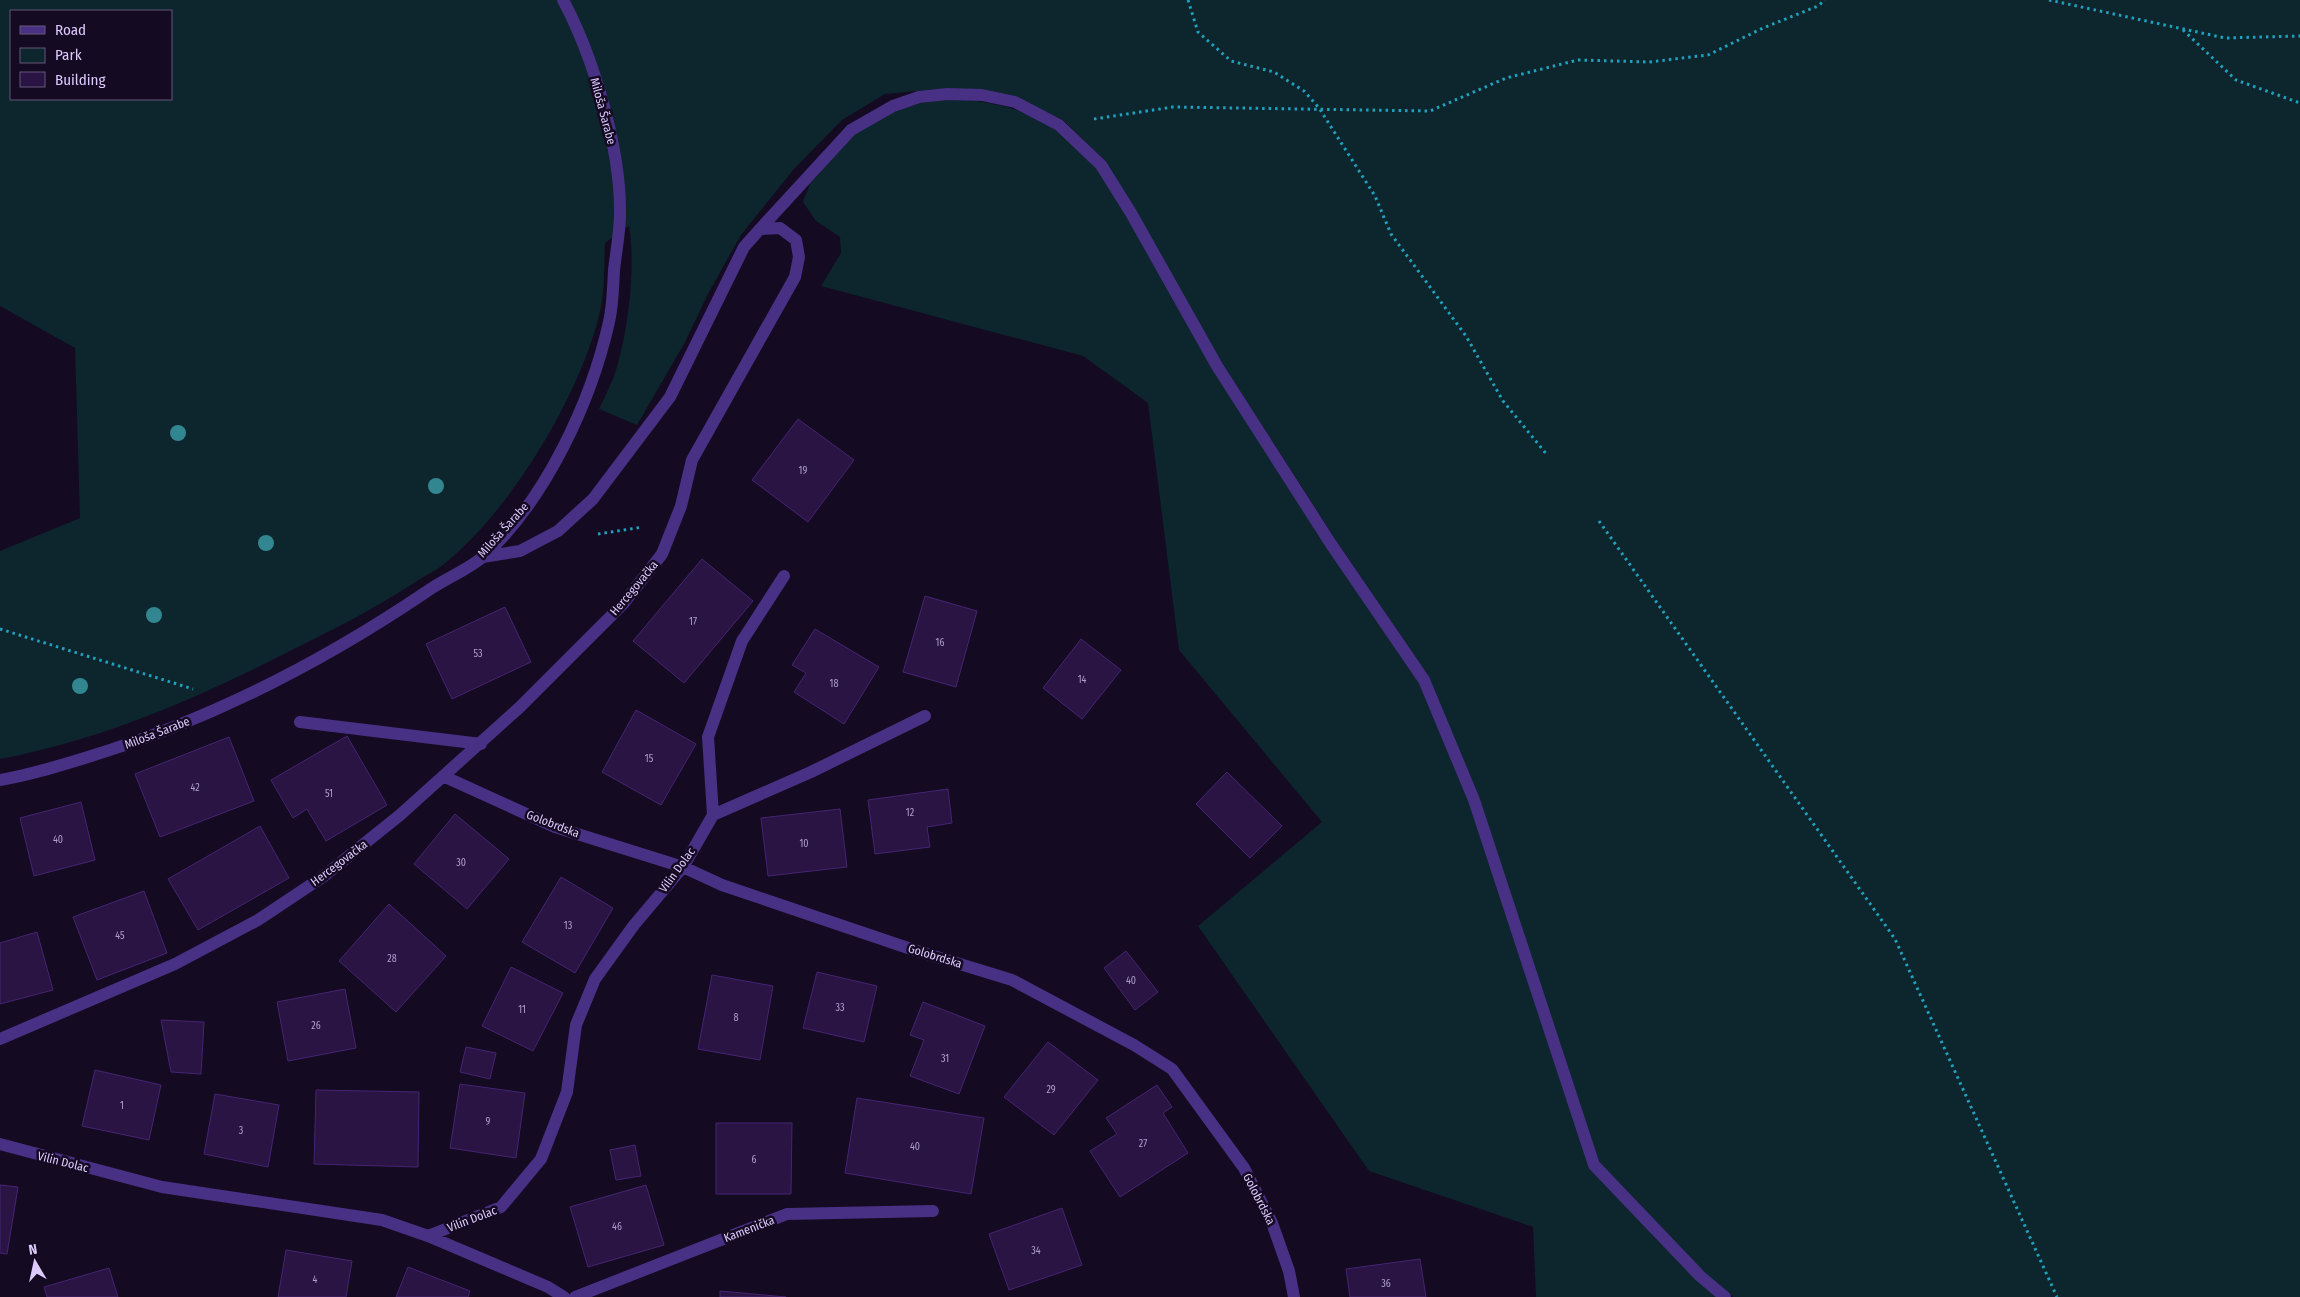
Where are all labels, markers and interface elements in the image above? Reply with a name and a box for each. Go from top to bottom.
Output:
legend [10,10,172,100]
text: Road [55,21,86,39]
text: Park [55,46,82,64]
text: Building [55,71,106,89]
street label: Miloša Šarabe [587,76,620,146]
house number: 19 [799,465,808,477]
street label: Miloša Šarabe [474,499,531,560]
street label: Hercegovačka [607,558,661,618]
house number: 17 [689,616,697,628]
house number: 16 [936,637,944,649]
house number: 53 [473,648,483,660]
house number: 14 [1078,674,1087,686]
house number: 18 [830,678,838,690]
street label: Miloša Šarabe [122,713,192,752]
house number: 15 [645,753,654,765]
house number: 42 [190,782,200,794]
house number: 51 [325,788,333,800]
street label: Golobrdska [524,807,582,841]
house number: 12 [906,807,915,819]
house number: 40 [53,834,63,846]
street label: Hercegovačka [308,837,370,889]
house number: 10 [799,838,809,850]
street label: Vilin Dolac [656,845,698,895]
house number: 30 [456,857,466,869]
house number: 13 [564,920,573,932]
house number: 45 [115,930,125,942]
street label: Golobrdska [906,941,964,971]
house number: 28 [387,953,397,965]
house number: 40 [1126,975,1136,987]
house number: 33 [835,1002,845,1014]
house number: 11 [518,1004,526,1016]
house number: 8 [734,1012,739,1024]
house number: 26 [311,1020,321,1032]
house number: 31 [941,1053,949,1065]
house number: 29 [1046,1084,1056,1096]
house number: 1 [120,1100,124,1112]
house number: 9 [486,1116,491,1128]
house number: 3 [239,1125,244,1137]
house number: 27 [1139,1138,1147,1150]
house number: 40 [910,1141,920,1153]
street label: Vilin Dolac [36,1149,90,1175]
house number: 6 [752,1154,757,1166]
street label: Golobrdska [1240,1171,1278,1227]
street label: Vilin Dolac [445,1203,499,1235]
street label: Kamenička [722,1213,776,1245]
house number: 46 [612,1221,622,1233]
north arrow [10,1237,60,1287]
text: N [28,1241,39,1259]
house number: 34 [1031,1245,1041,1257]
house number: 4 [313,1274,318,1286]
house number: 36 [1381,1278,1391,1290]

